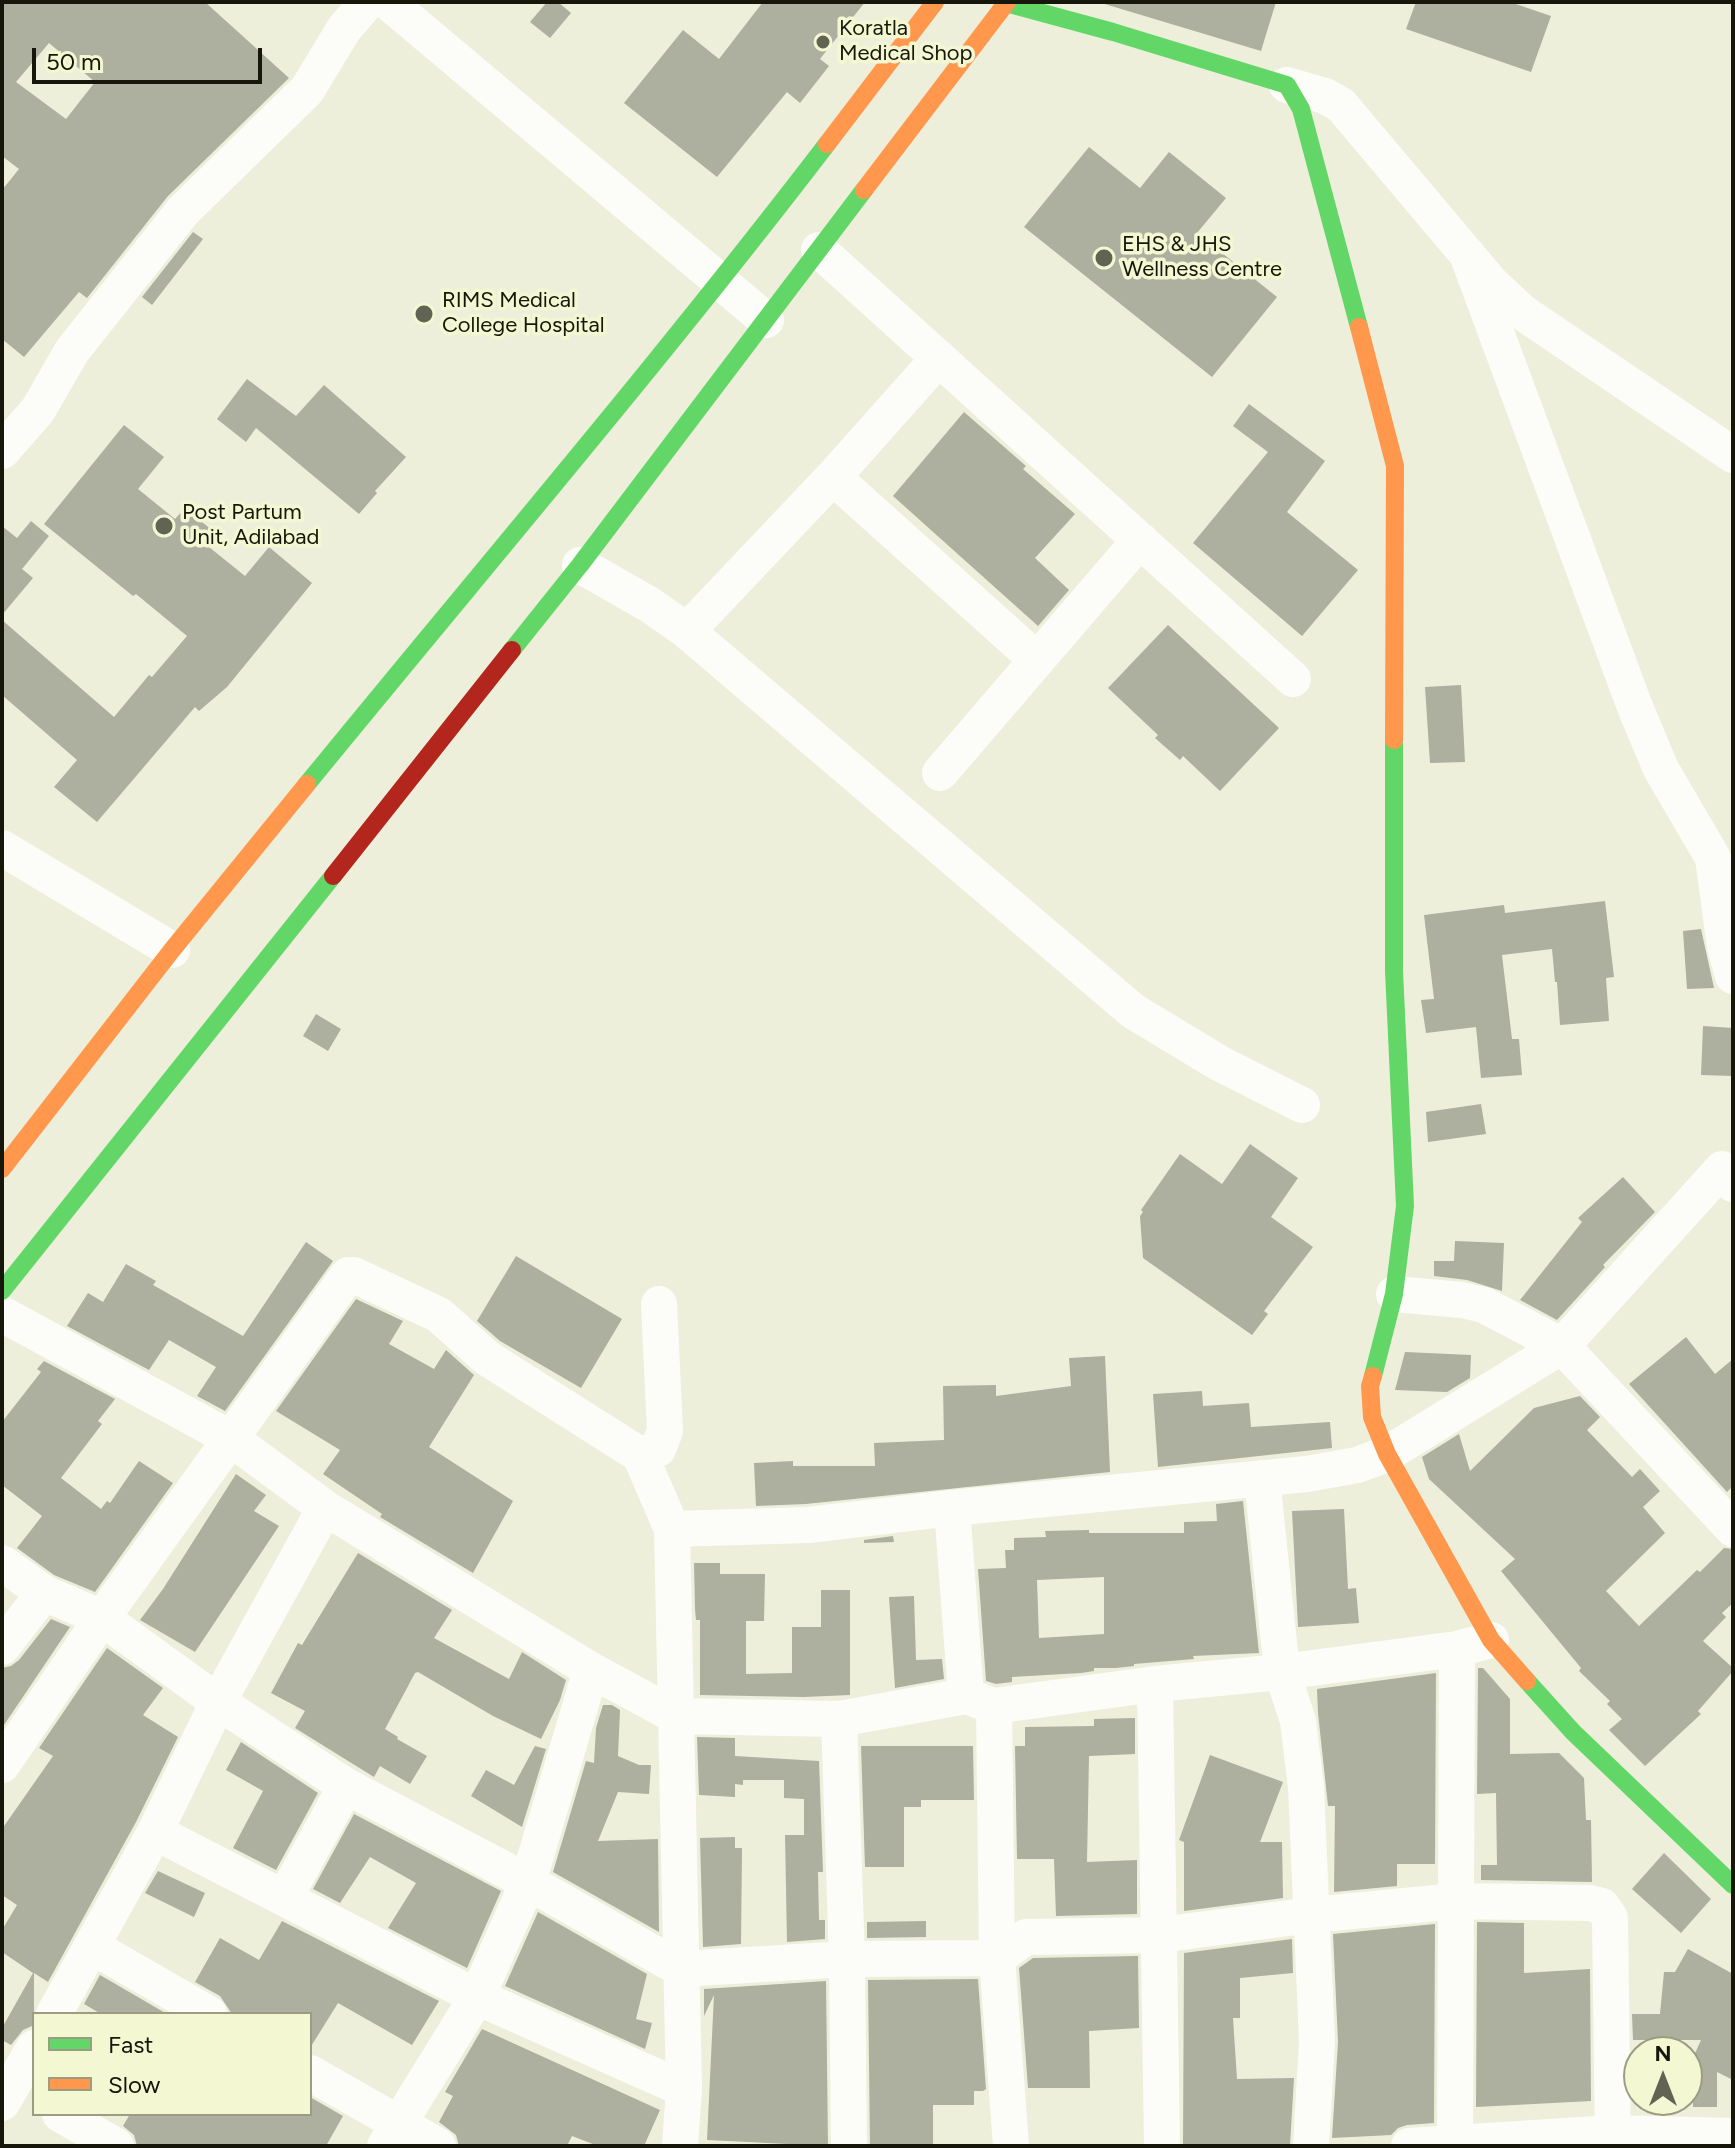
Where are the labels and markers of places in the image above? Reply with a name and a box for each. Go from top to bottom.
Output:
place label: Koratla Medical Shop [839,16,973,68]
marker: Koratla Medical Shop [814,33,832,51]
place label: EHS & JHS Wellness Centre [1122,232,1282,284]
marker: EHS & JHS Wellness Centre [1093,247,1115,269]
place label: RIMS Medical College Hospital [442,288,605,340]
marker: RIMS Medical College Hospital [413,303,435,325]
place label: Post Partum Unit, Adilabad [182,500,319,552]
marker: Post Partum Unit, Adilabad [153,515,175,537]

